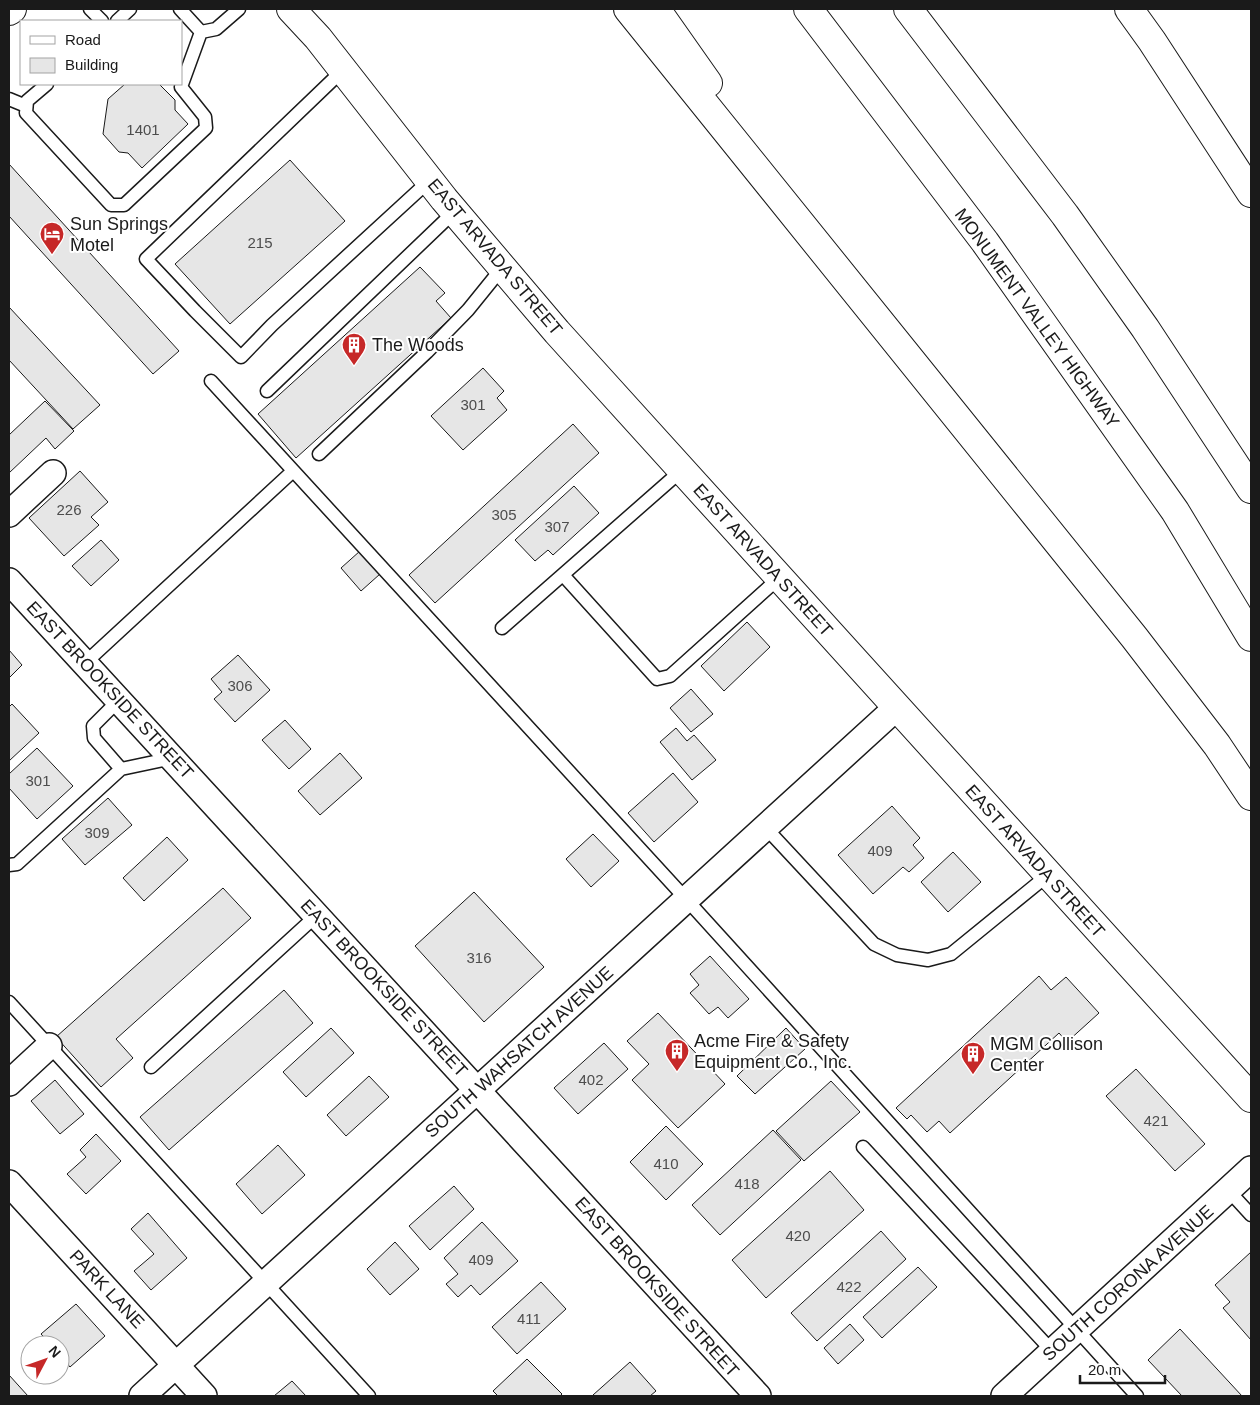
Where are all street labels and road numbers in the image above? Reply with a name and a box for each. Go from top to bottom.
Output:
street label: EAST ARVADA STREET [424,175,566,339]
street label: MONUMENT VALLEY HIGHWAY [951,205,1123,431]
street label: EAST ARVADA STREET [689,480,837,640]
street label: EAST BROOKSIDE STREET [23,597,197,783]
street label: EAST ARVADA STREET [961,781,1109,941]
street label: EAST BROOKSIDE STREET [297,895,471,1081]
street label: SOUTH WAHSATCH AVENUE [421,962,617,1142]
street label: EAST BROOKSIDE STREET [571,1193,743,1381]
street label: SOUTH CORONA AVENUE [1039,1201,1217,1365]
street label: PARK LANE [66,1246,148,1332]

